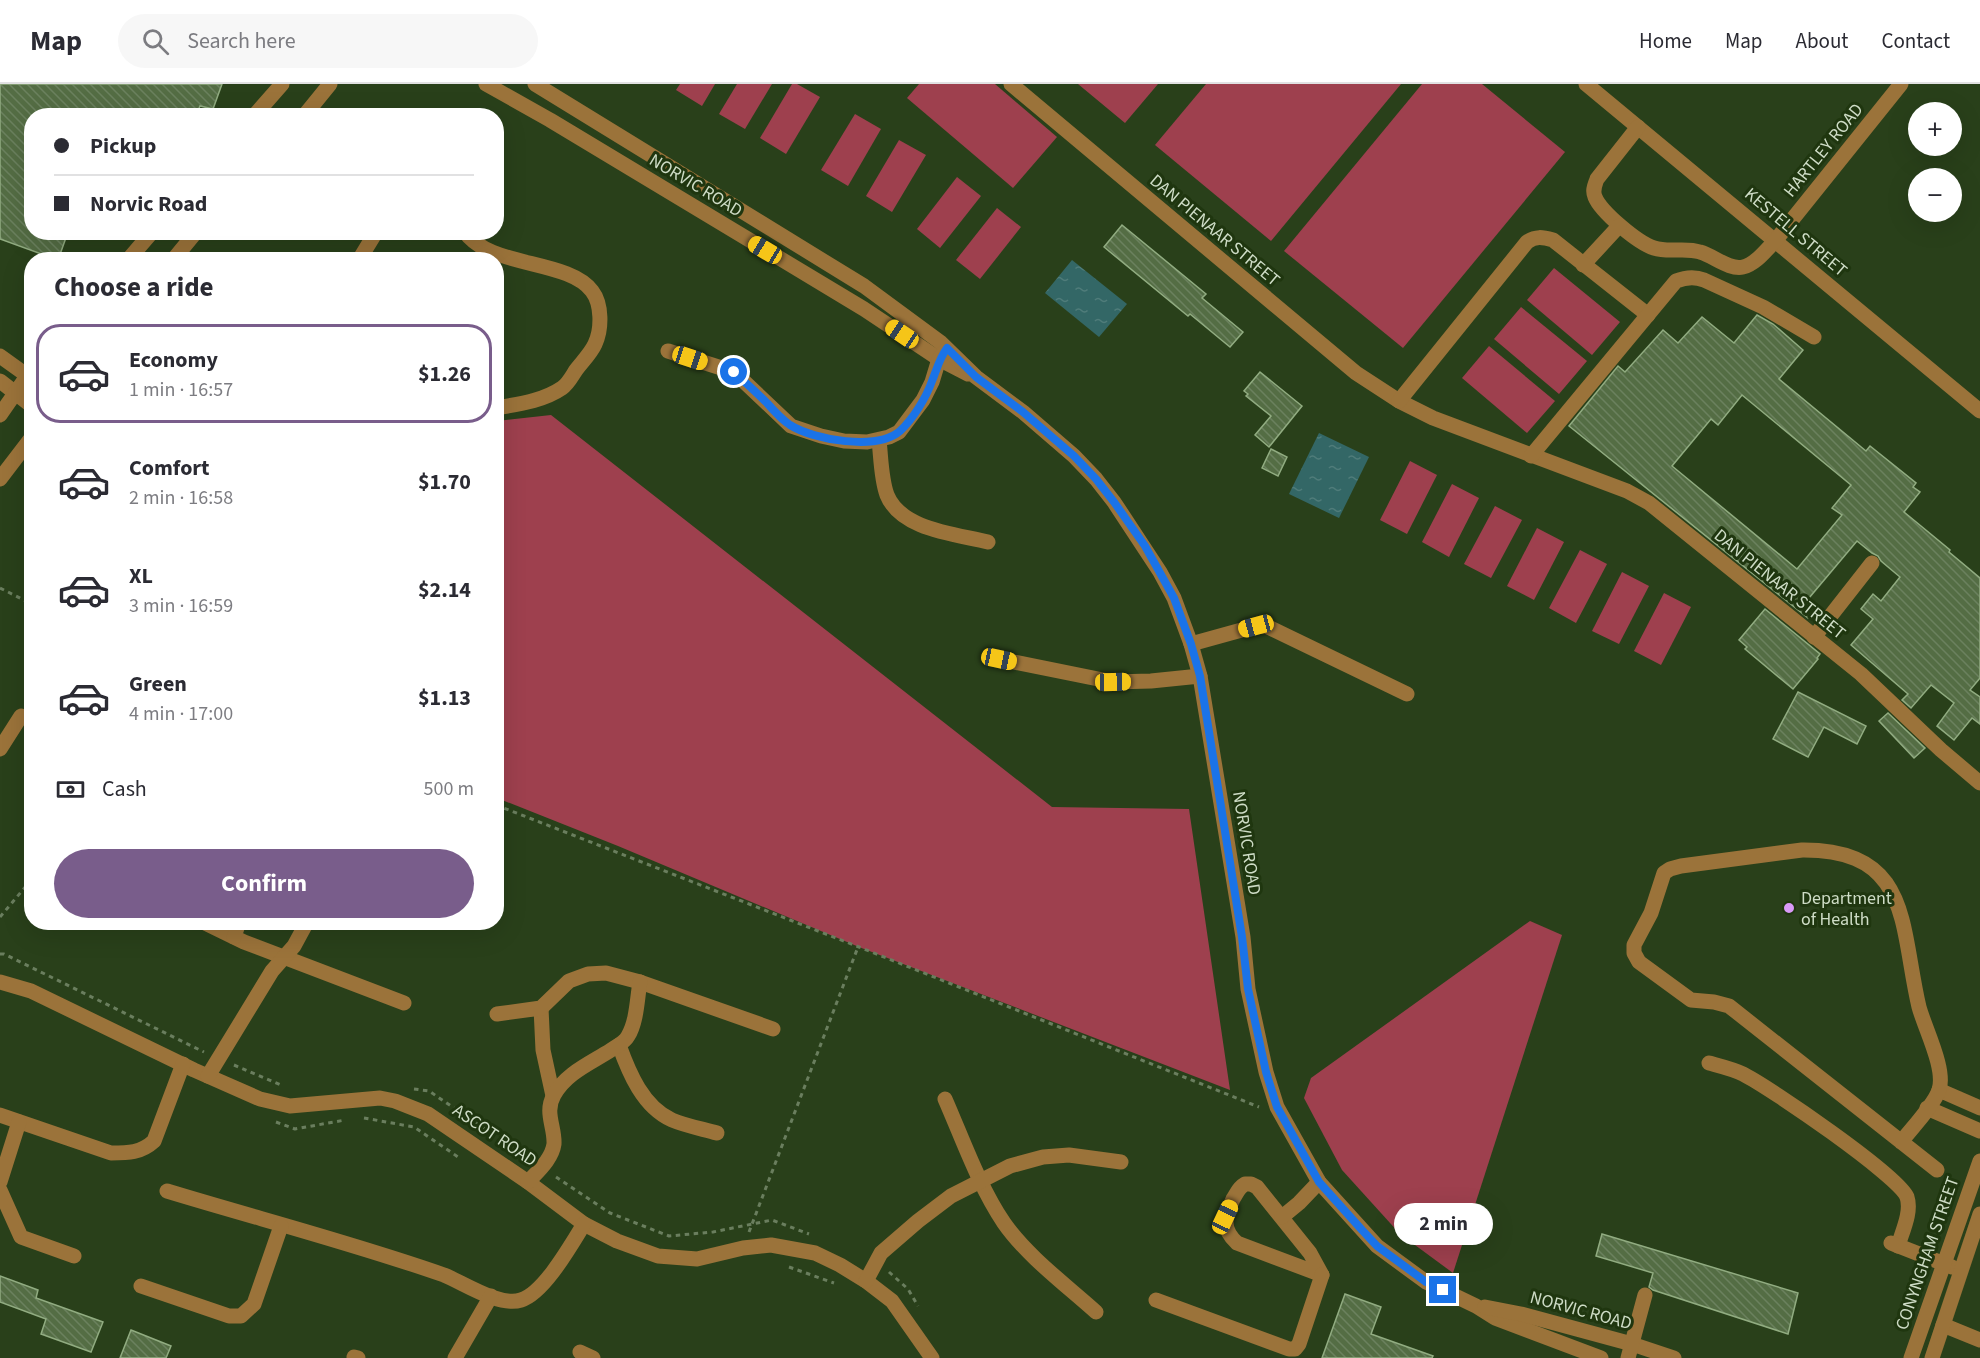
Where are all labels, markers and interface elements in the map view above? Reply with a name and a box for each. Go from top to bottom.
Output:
search box [118,14,538,68]
text: Map [30,21,82,61]
icon: search [139,25,172,58]
text: Search here [187,25,296,57]
text: Home [1639,26,1692,56]
text: Map [1725,26,1763,56]
text: About [1796,26,1848,56]
text: Contact [1881,26,1950,56]
street label: HARTLEY ROAD [1778,98,1869,203]
map controls [1908,102,1962,222]
button: + [1908,102,1962,156]
text: Pickup [90,130,156,162]
street label: NORVIC ROAD [644,148,747,223]
street label: DAN PIENAAR STREET [1144,168,1285,293]
button: − [1908,168,1962,222]
street label: KESTELL STREET [1739,182,1853,283]
text: Norvic Road [90,188,207,220]
car [745,233,785,267]
text: Choose a ride [54,268,214,307]
car [882,316,922,352]
text: Economy [129,344,218,376]
car [670,344,710,372]
icon: car [57,347,111,401]
text: $1.26 [418,358,471,390]
route start [720,358,747,385]
text: 1 min · 16:57 [129,376,233,404]
text: Comfort [129,452,210,484]
icon: car [57,455,111,509]
text: $1.70 [418,466,471,498]
text: 2 min · 16:58 [129,484,233,512]
street label: DAN PIENAAR STREET [1708,523,1851,646]
text: XL [129,560,153,592]
icon: car [57,563,111,617]
text: $2.14 [418,574,471,606]
text: 3 min · 16:59 [129,592,233,620]
car [1236,613,1276,639]
car [980,646,1018,672]
text: Green [129,668,187,700]
icon: car [57,671,111,725]
car [1095,673,1131,691]
text: $1.13 [418,682,471,714]
text: 4 min · 17:00 [129,700,233,728]
icon: cash [54,773,87,806]
text: Cash [102,773,147,805]
text: 500 m [424,775,474,803]
street label: NORVIC ROAD [1226,789,1267,897]
button: Confirm [54,849,474,918]
place label: Department of Health [1801,886,1892,932]
marker: Department of Health [1782,901,1796,915]
street label: ASCOT ROAD [448,1098,542,1173]
street label: CONYNGHAM STREET [1890,1173,1966,1333]
car [1209,1197,1241,1237]
callout: 2 min [1394,1203,1492,1245]
text: 2 min [1419,1210,1468,1238]
route end [1429,1276,1456,1303]
street label: NORVIC ROAD [1527,1285,1635,1336]

